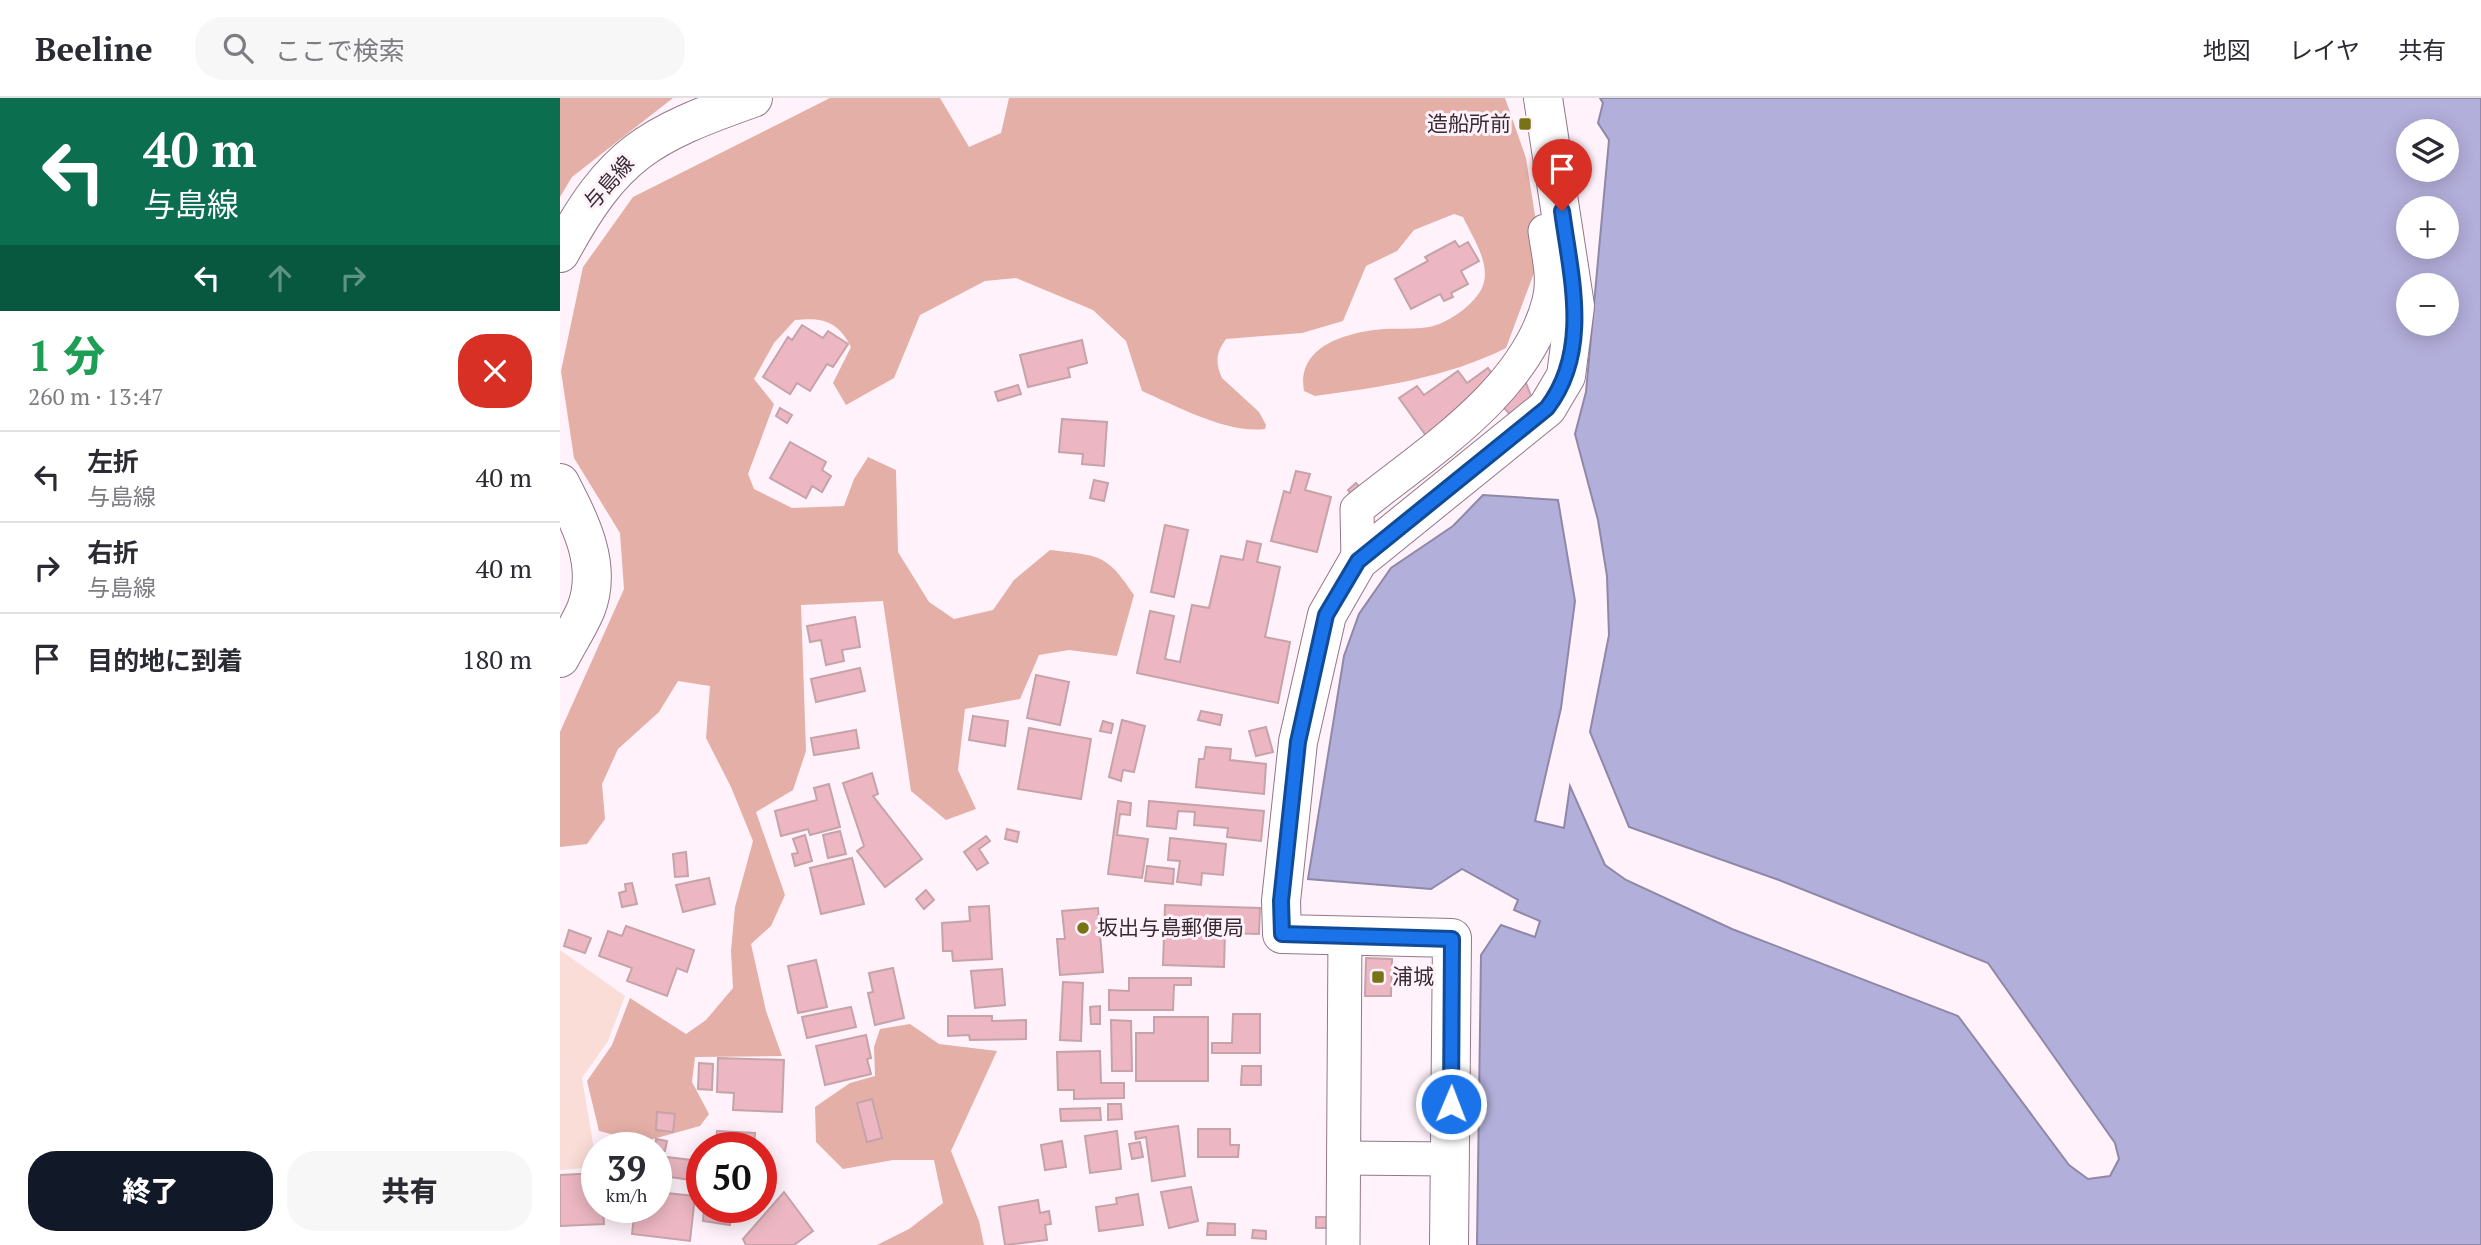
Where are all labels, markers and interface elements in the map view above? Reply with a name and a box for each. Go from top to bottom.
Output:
search box [195,17,685,80]
text: Beeline [35,27,153,70]
icon: search [219,29,257,67]
text: ここで検索 [275,33,405,67]
text: 地図 [2203,34,2251,66]
text: レイヤ [2289,34,2360,66]
text: 共有 [2398,34,2446,66]
place label: 造船所前 [1427,109,1511,137]
text: 40 m [143,116,257,181]
marker: 造船所前 [1517,116,1533,132]
map controls [2396,119,2459,336]
button: layers [2396,119,2459,182]
icon: left [28,126,119,217]
pin [1532,139,1592,211]
street label: 与島線 [577,149,639,215]
icon: arrive [1543,150,1581,188]
text: 与島線 [143,183,239,225]
button: + [2396,196,2459,259]
icon: left [188,259,226,297]
icon: ahead [261,259,299,297]
icon: right [334,259,372,297]
button: − [2396,273,2459,336]
text: 1 分 [28,327,105,383]
button: close [458,334,532,408]
text: 260 m · 13:47 [28,381,163,412]
text: 左折 [87,444,139,478]
icon: left [28,458,66,496]
text: 40 m [476,460,532,494]
text: 与島線 [87,481,156,512]
text: 右折 [87,535,139,569]
icon: right [28,549,66,587]
text: 40 m [476,551,532,585]
text: 与島線 [87,572,156,603]
icon: arrive [28,640,66,678]
text: 180 m [462,642,532,676]
text: 目的地に到着 [87,643,243,677]
place label: 坂出与島郵便局 [1097,913,1244,941]
marker: 坂出与島郵便局 [1075,920,1091,936]
place label: 浦城 [1392,962,1434,990]
marker: 浦城 [1370,969,1386,985]
position arrow [1414,1067,1488,1141]
speed limit sign: 50 [686,1132,777,1223]
text: 39 [607,1145,646,1191]
button: 終了 [28,1151,273,1231]
button: 共有 [287,1151,532,1231]
text: km/h [606,1183,647,1207]

